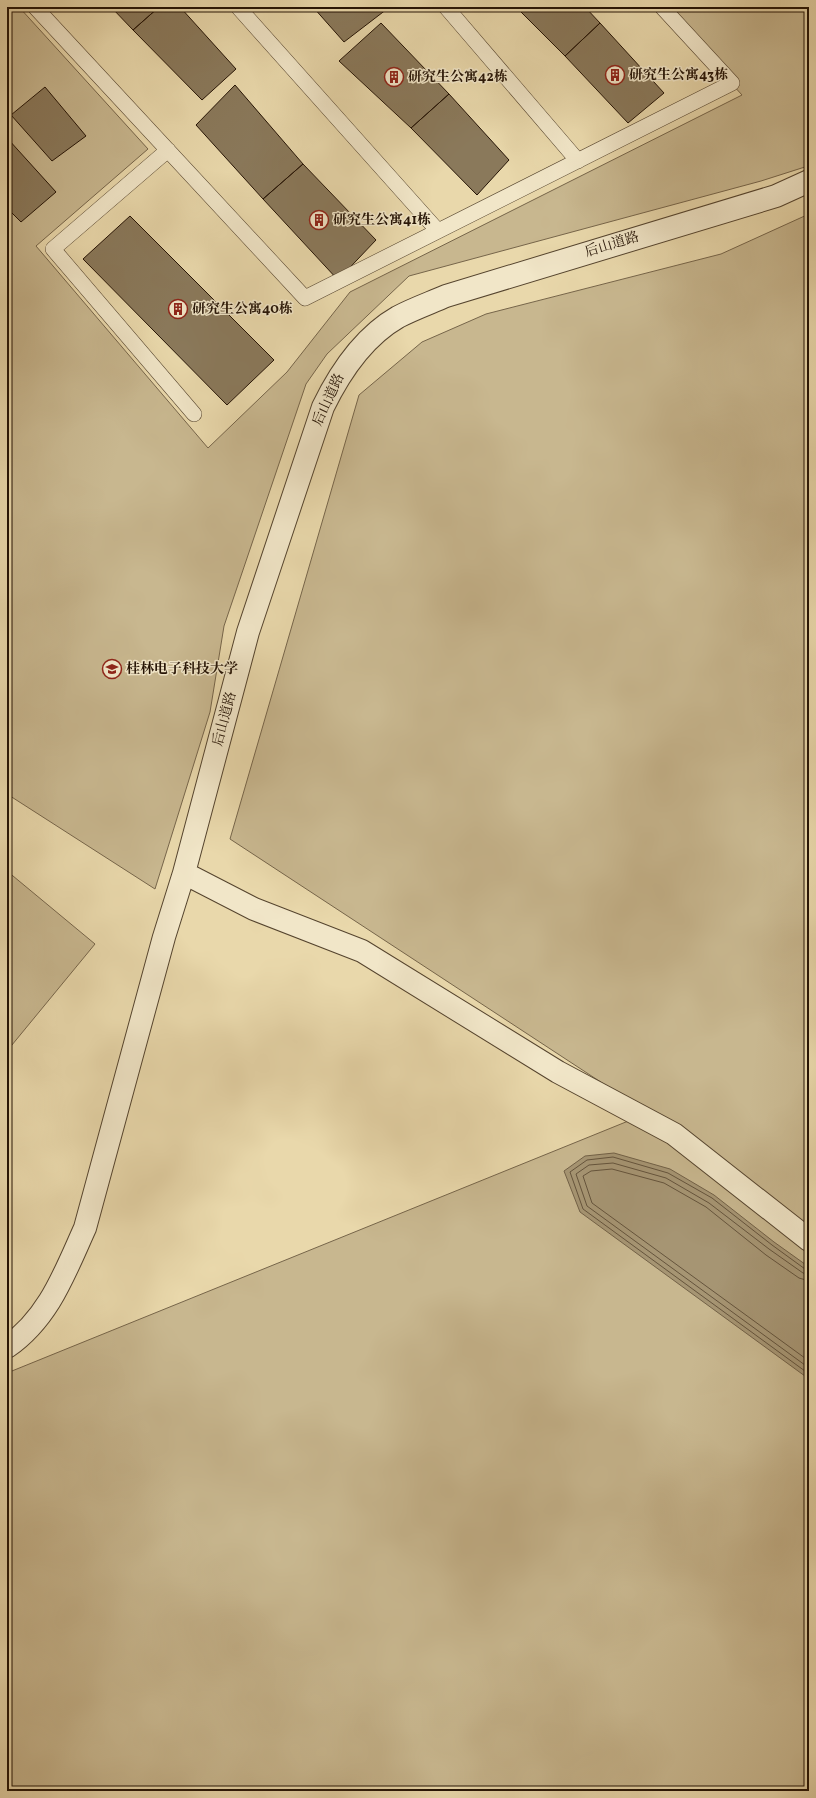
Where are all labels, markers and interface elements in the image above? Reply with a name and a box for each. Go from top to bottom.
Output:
building icon: 研究生公寓43栋 [604,64,626,86]
building icon: 研究生公寓42栋 [383,66,405,88]
place label: 研究生公寓43栋 [629,66,728,85]
place label: 研究生公寓42栋 [408,68,508,87]
building icon: 研究生公寓41栋 [308,209,330,231]
place label: 研究生公寓41栋 [333,211,431,230]
street label: 后山道路 [582,228,642,262]
building icon: 研究生公寓40栋 [167,298,189,320]
place label: 研究生公寓40栋 [192,300,293,319]
street label: 后山道路 [309,371,349,429]
school or university icon: 桂林电子科技大学 [101,658,123,680]
place label: 桂林电子科技大学 [126,660,238,679]
street label: 后山道路 [209,689,241,749]

